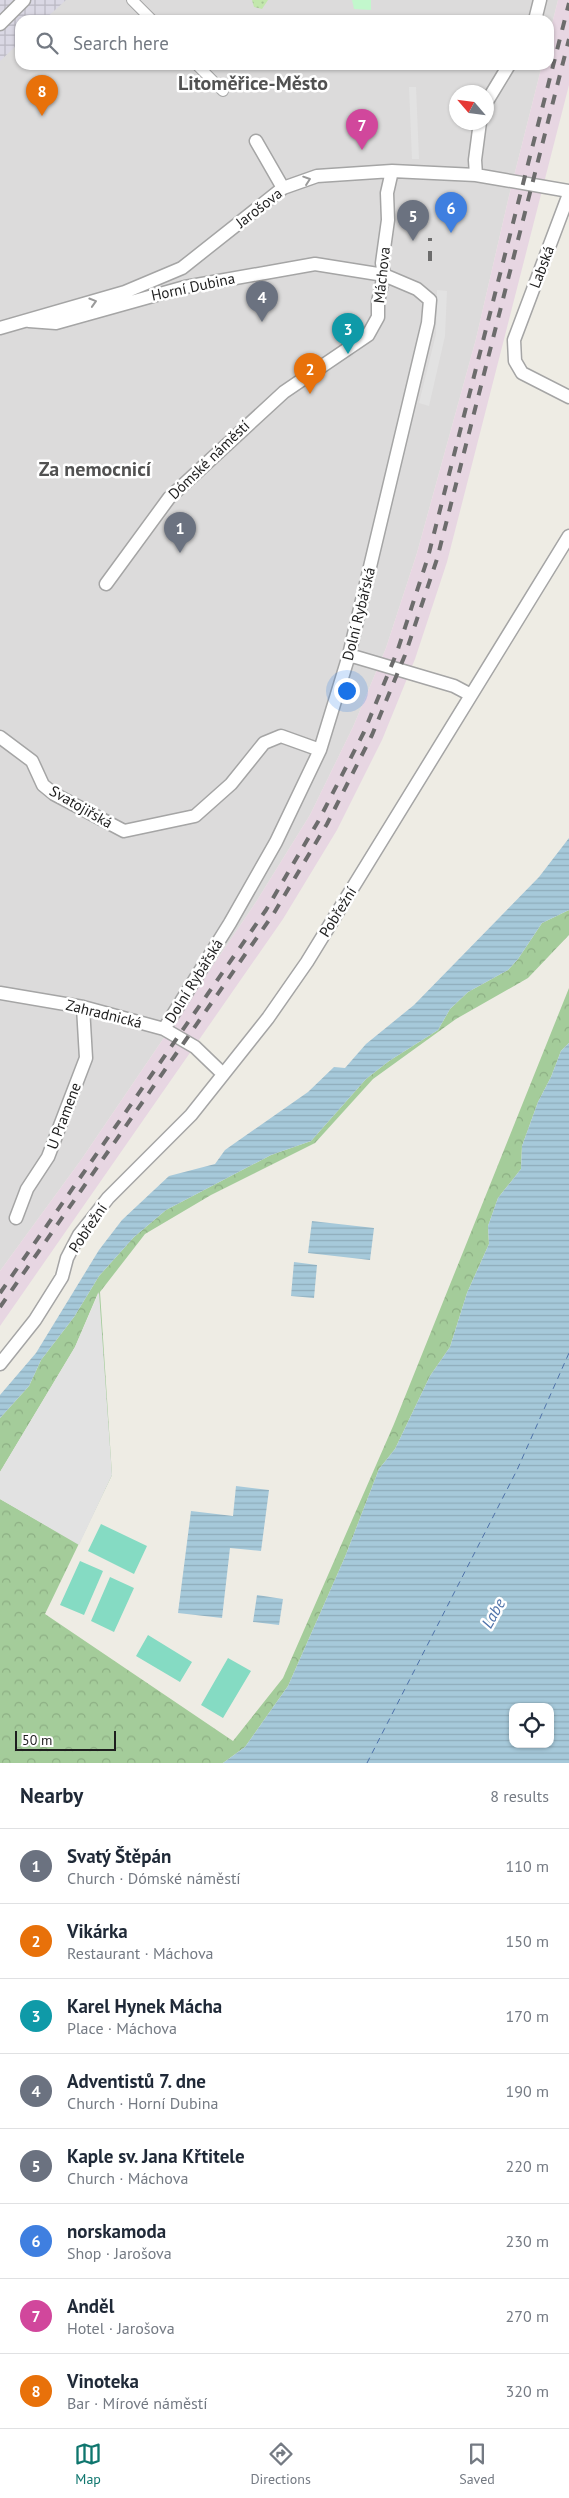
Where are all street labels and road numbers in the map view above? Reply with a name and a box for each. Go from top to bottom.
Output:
street label: Jarošova [231,184,286,232]
street label: Labská [525,243,558,291]
street label: Máchova [369,246,394,304]
street label: Horní Dubina [149,268,237,305]
street label: Dómské náměstí [164,416,253,503]
street label: Dolní Rybářská [338,565,379,662]
street label: Svatojiřská [46,781,116,832]
street label: Pobřežní [315,883,360,940]
street label: Dolní Rybářská [160,935,227,1026]
street label: Zahradnická [64,995,144,1032]
street label: U Pramene [42,1080,85,1152]
street label: Pobřežní [64,1199,111,1256]

